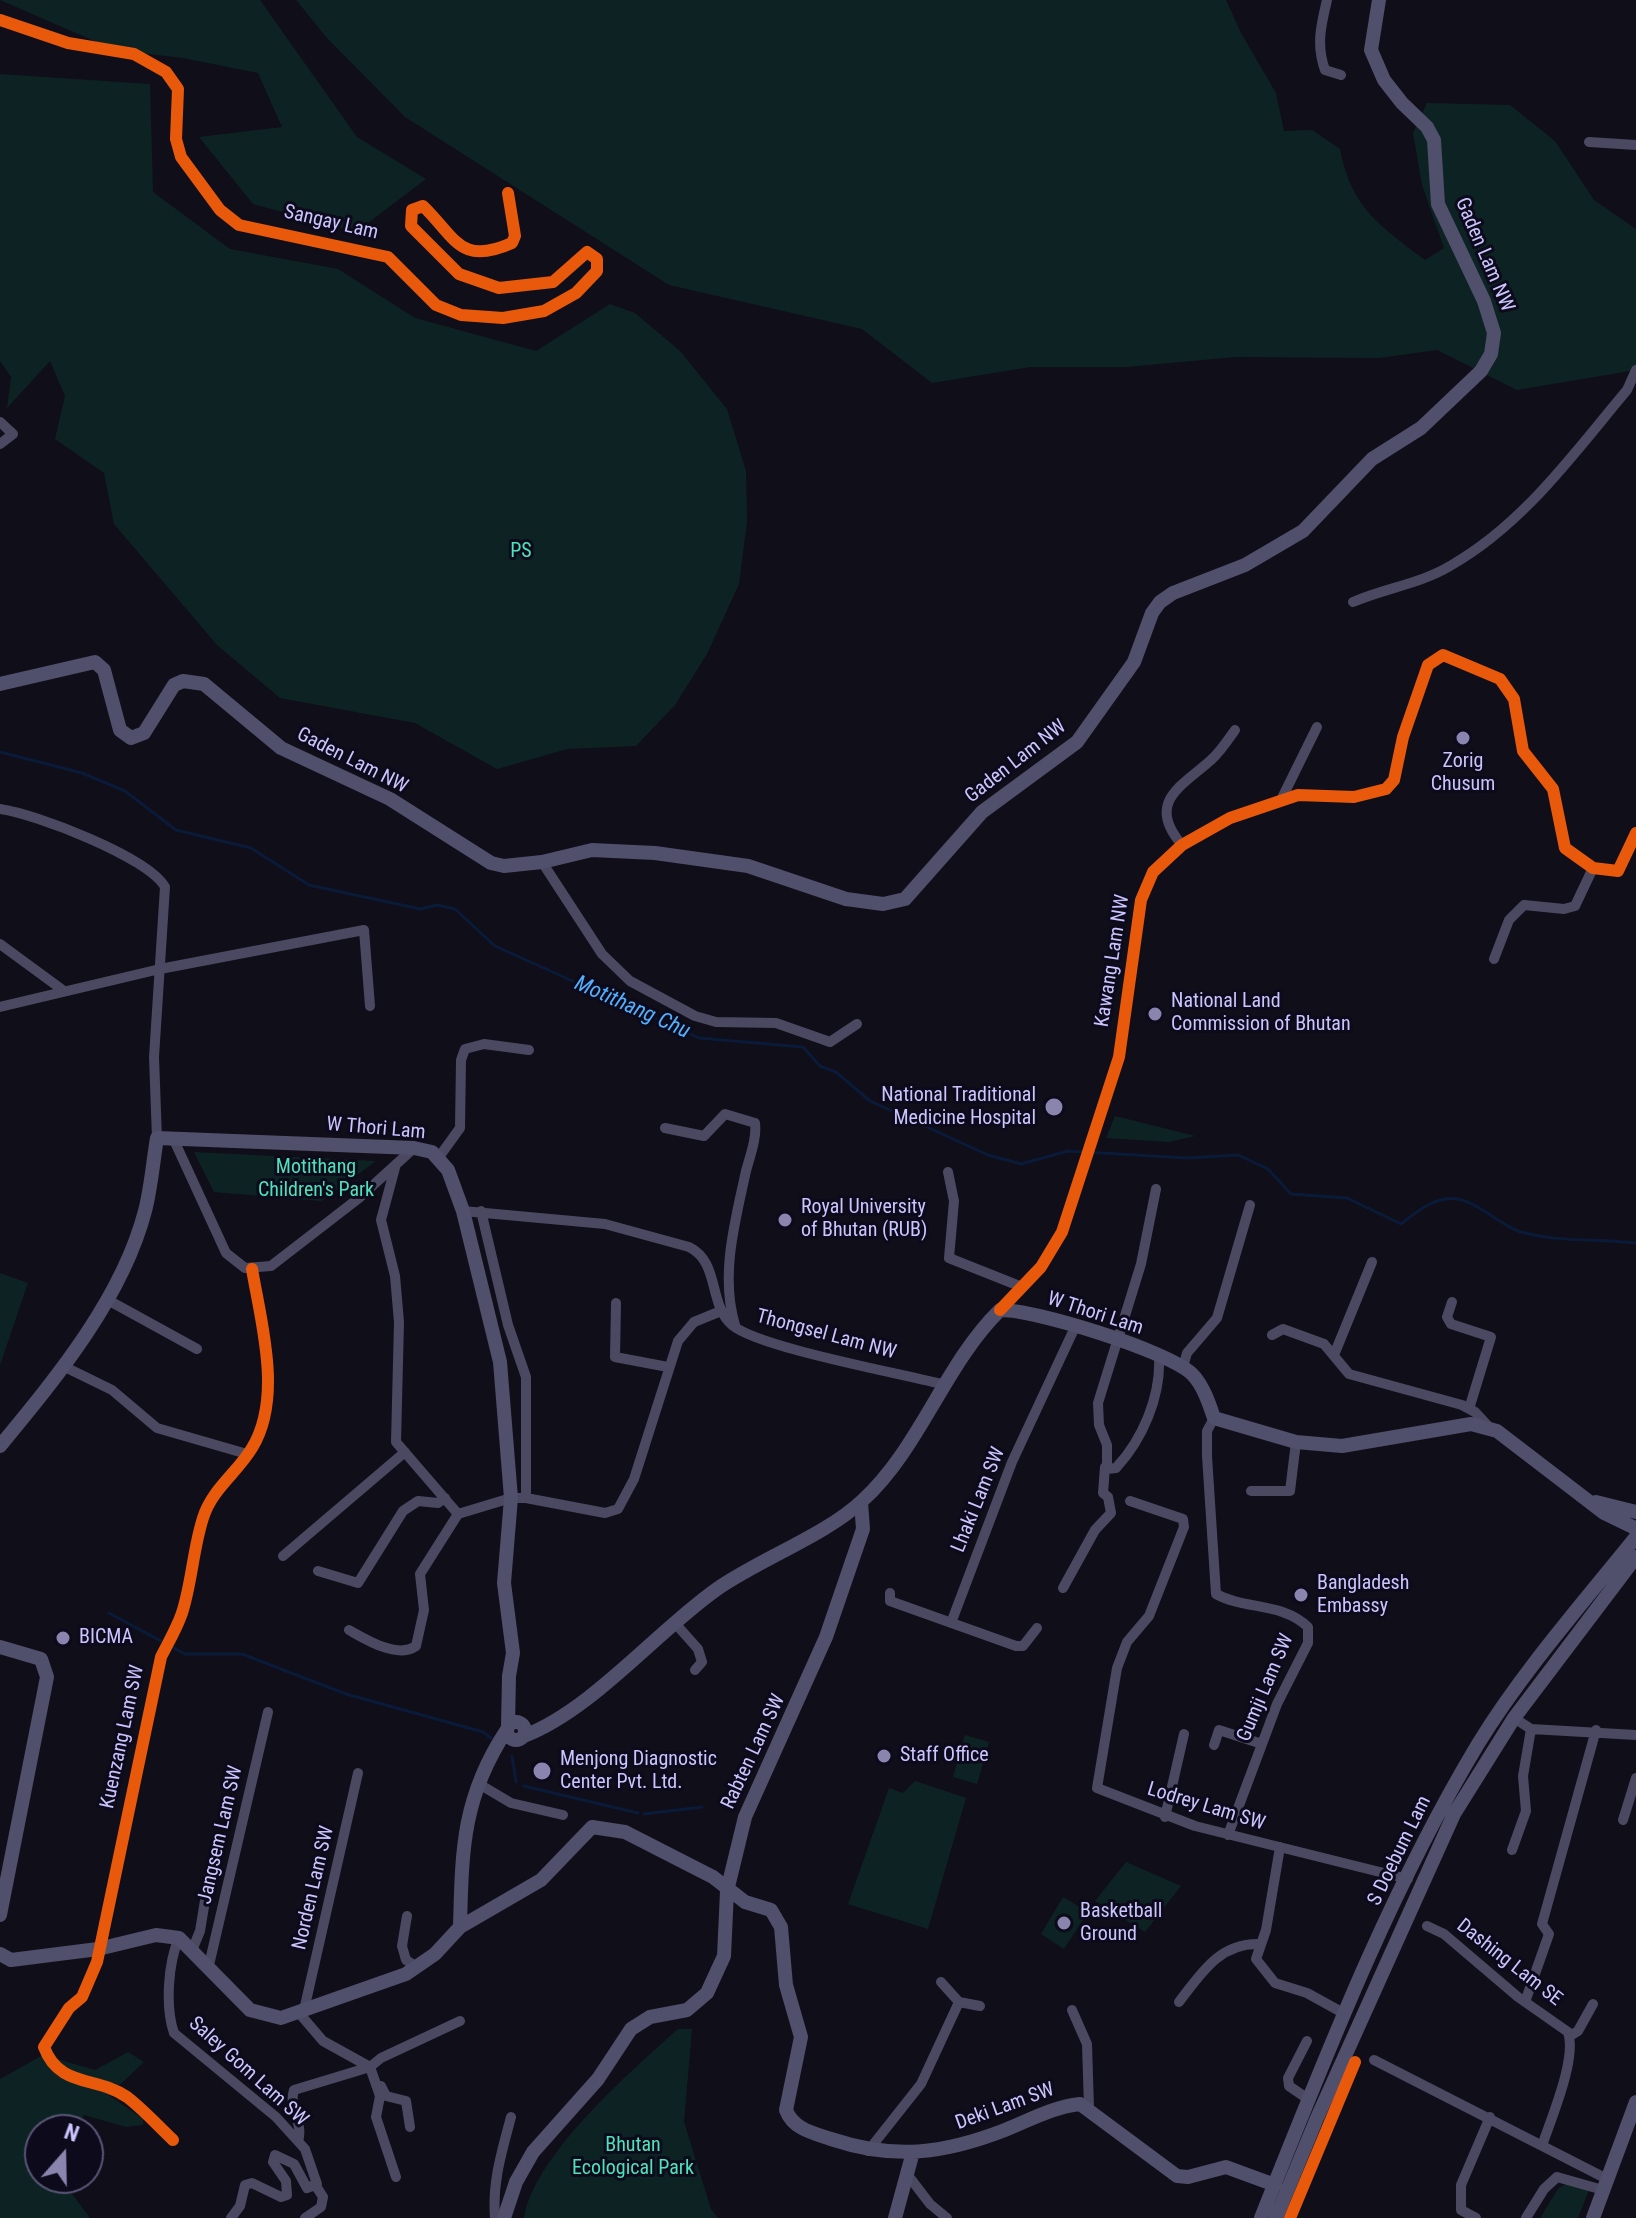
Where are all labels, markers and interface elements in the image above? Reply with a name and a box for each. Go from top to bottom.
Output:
street label: Gaden Lam NW [1449,194,1519,316]
street label: Sangay Lam [282,201,380,245]
park label: PS [510,540,532,564]
street label: Gaden Lam NW [961,715,1071,809]
street label: Gaden Lam NW [292,723,412,799]
marker: Zorig Chusum [1454,729,1472,747]
place label: Zorig Chusum [1431,750,1495,797]
street label: Kawang Lam NW [1091,893,1135,1029]
water label: Motithang Chu [570,971,694,1045]
place label: National Land Commission of Bhutan [1171,990,1351,1037]
marker: National Land Commission of Bhutan [1146,1005,1164,1023]
place label: National Traditional Medicine Hospital [881,1084,1036,1131]
marker: National Traditional Medicine Hospital [1043,1096,1065,1118]
street label: W Thori Lam [325,1113,427,1145]
park label: Motithang Children's Park [258,1156,374,1203]
place label: Royal University of Bhutan (RUB) [801,1196,927,1243]
marker: Royal University of Bhutan (RUB) [776,1211,794,1229]
street label: W Thori Lam [1044,1287,1146,1341]
street label: Thongsel Lam NW [753,1305,899,1365]
street label: Lhaki Lam SW [947,1444,1011,1556]
place label: Bangladesh Embassy [1317,1572,1409,1619]
marker: Bangladesh Embassy [1292,1586,1310,1604]
place label: BICMA [79,1626,133,1650]
marker: BICMA [54,1629,72,1647]
street label: Gumji Lam SW [1233,1631,1299,1745]
street label: Kuenzang Lam SW [96,1663,150,1811]
street label: Rabten Lam SW [717,1691,791,1813]
place label: Staff Office [900,1744,989,1768]
marker: Staff Office [875,1747,893,1765]
place label: Menjong Diagnostic Center Pvt. Ltd. [560,1748,717,1795]
marker: Menjong Diagnostic Center Pvt. Ltd. [531,1760,553,1782]
street label: Jangsem Lam SW [193,1763,249,1907]
street label: Lodrey Lam SW [1144,1778,1268,1836]
street label: S Doebum Lam [1363,1792,1437,1910]
street label: Norden Lam SW [288,1824,340,1952]
place label: Basketball Ground [1080,1900,1162,1947]
marker: Basketball Ground [1055,1914,1073,1932]
street label: Dashing Lam SE [1451,1914,1567,2012]
street label: Saley Gom Lam SW [183,2012,313,2132]
street label: Deki Lam SW [952,2078,1058,2136]
north arrow [24,2114,104,2194]
text: N [61,2119,82,2147]
park label: Bhutan Ecological Park [572,2134,694,2181]

